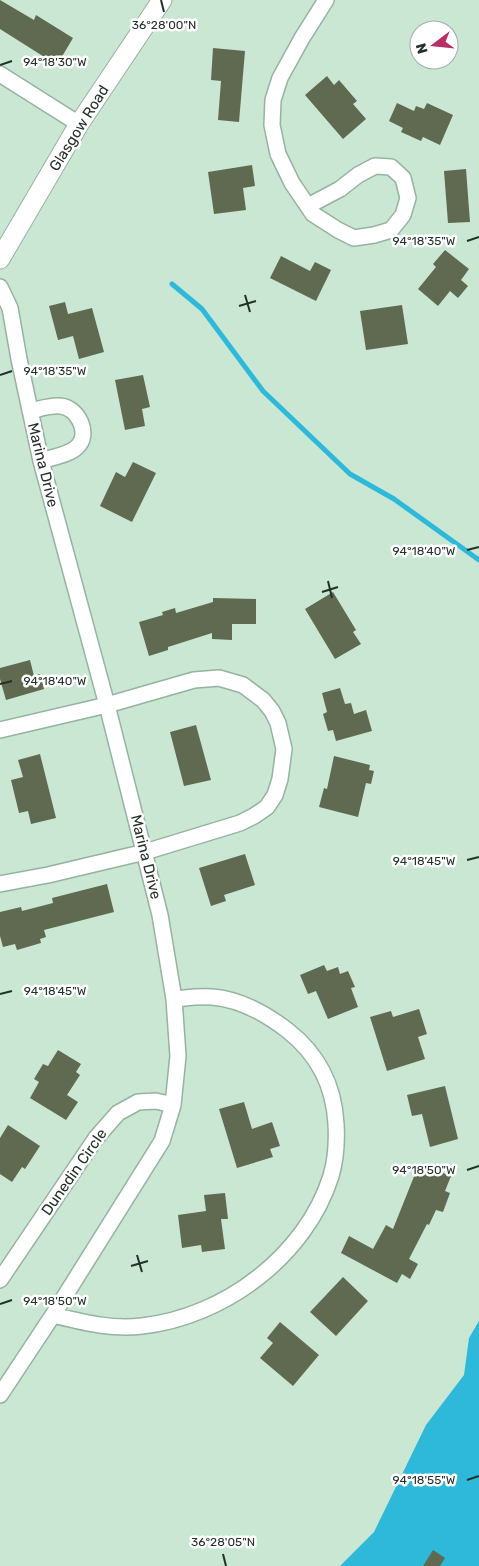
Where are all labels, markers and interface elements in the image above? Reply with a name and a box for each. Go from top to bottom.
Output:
text: 36°28'00"N [132,18,196,32]
north arrow [409,20,459,70]
text: N [412,41,432,56]
text: 94°18'30"W [23,55,87,69]
street label: Glasgow Road [45,82,113,174]
text: 94°18'35"W [393,234,456,248]
text: 94°18'35"W [24,364,87,378]
street label: Marina Drive [24,421,62,509]
text: 94°18'40"W [393,544,456,558]
text: 94°18'40"W [24,674,87,688]
street label: Marina Drive [127,813,165,901]
text: 94°18'45"W [393,854,456,868]
text: 94°18'45"W [24,984,87,998]
street label: Dunedin Circle [37,1125,111,1219]
text: 94°18'50"W [392,1163,456,1177]
text: 94°18'50"W [23,1294,87,1308]
text: 94°18'55"W [393,1473,456,1487]
text: 36°28'05"N [191,1535,255,1549]

